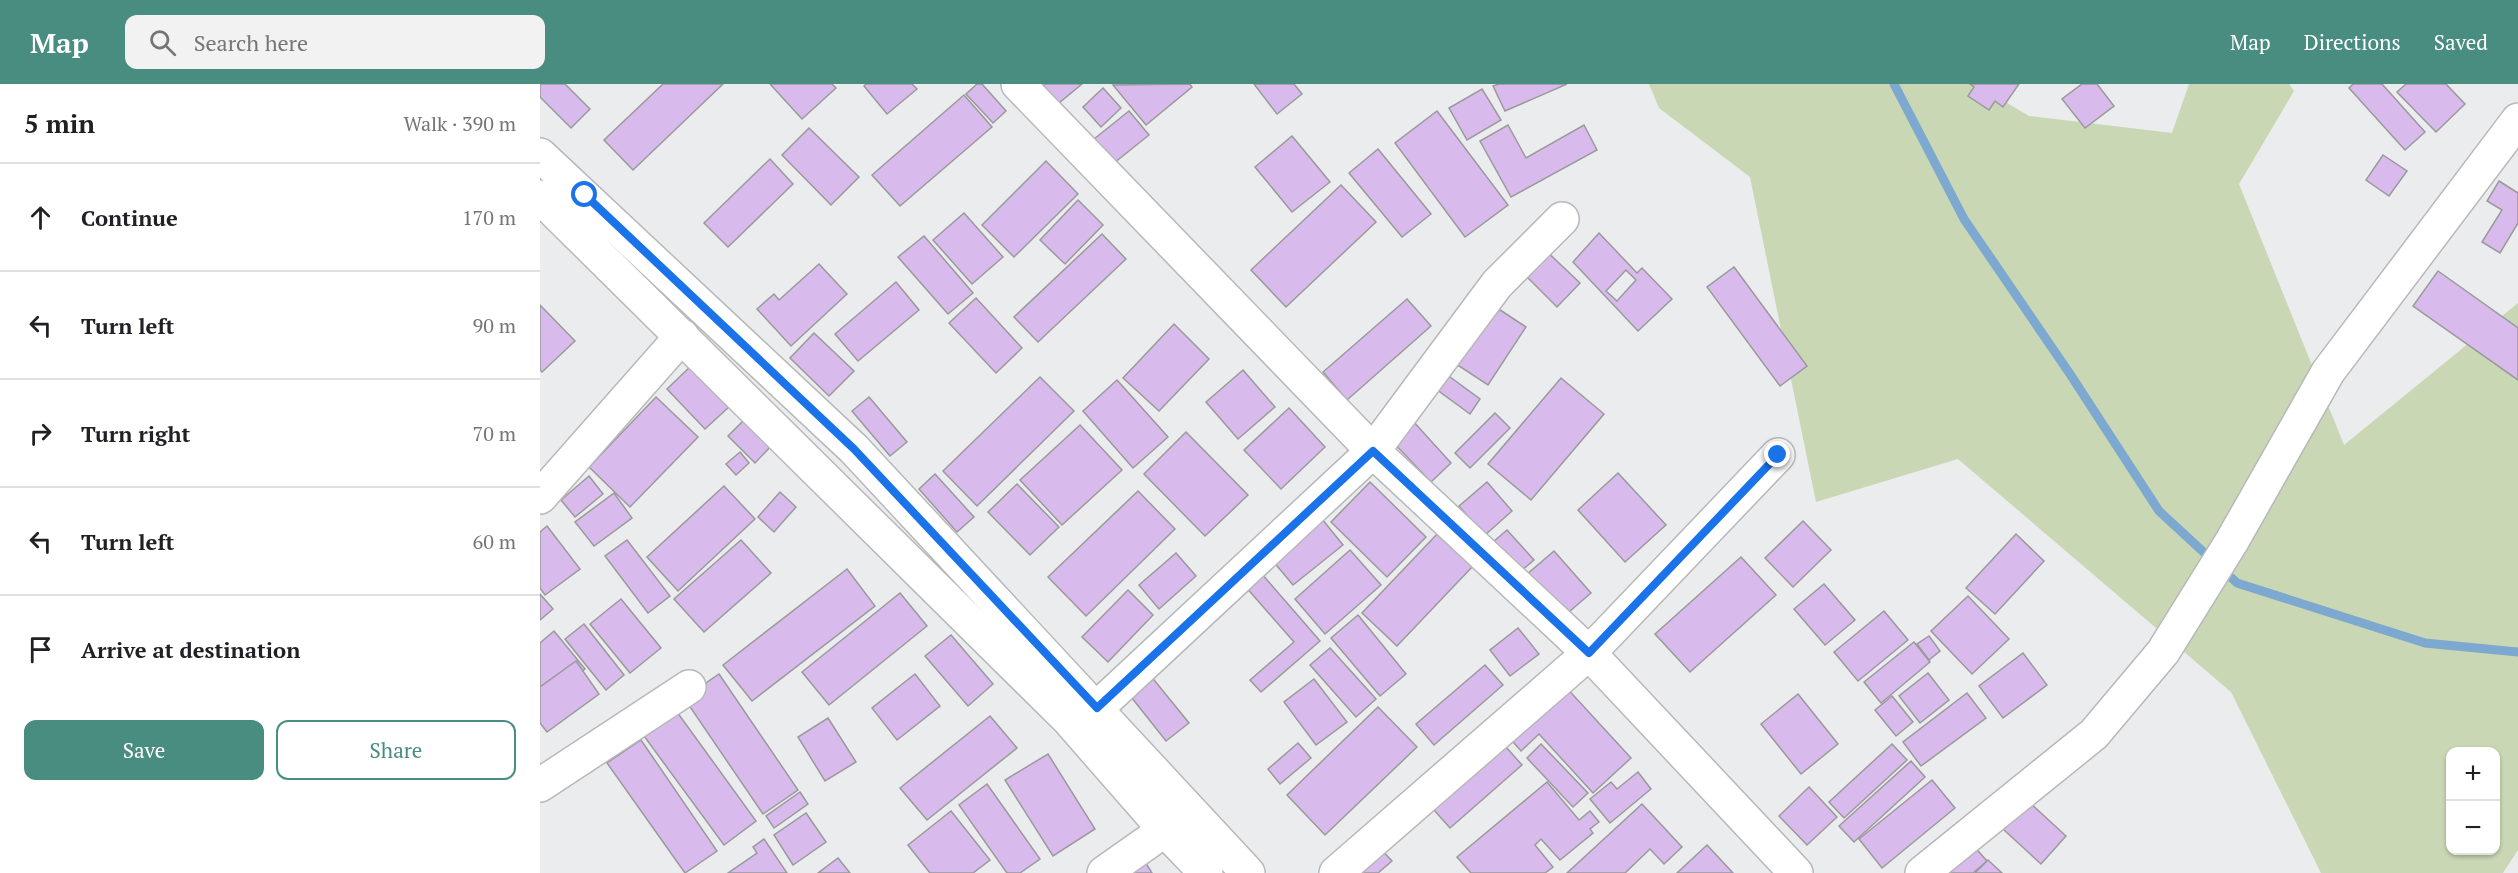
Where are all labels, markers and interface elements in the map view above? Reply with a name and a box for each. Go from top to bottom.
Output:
search box [125,15,545,69]
text: Map [30,24,89,61]
icon: search [146,26,179,59]
text: Search here [194,28,308,57]
text: Map [2230,28,2271,56]
text: Directions [2304,28,2401,56]
text: Saved [2434,28,2488,56]
text: 5 min [24,106,95,140]
text: Walk · 390 m [404,110,516,137]
route start [571,181,597,207]
icon: ahead [24,201,57,234]
text: Continue [81,203,178,232]
text: 170 m [462,204,516,231]
icon: left [24,309,57,342]
text: Turn left [81,311,174,340]
text: 90 m [473,312,516,339]
icon: right [24,417,57,450]
text: Turn right [81,419,190,448]
text: 70 m [473,420,516,447]
route end [1764,441,1790,467]
icon: left [24,525,57,558]
text: Turn left [81,527,174,556]
text: 60 m [473,528,516,555]
icon: arrive [24,633,57,666]
text: Arrive at destination [81,635,300,664]
button: Save [24,720,264,780]
button: Share [276,720,516,780]
map controls [2446,747,2500,855]
button: + [2446,747,2500,801]
button: − [2446,801,2500,855]

